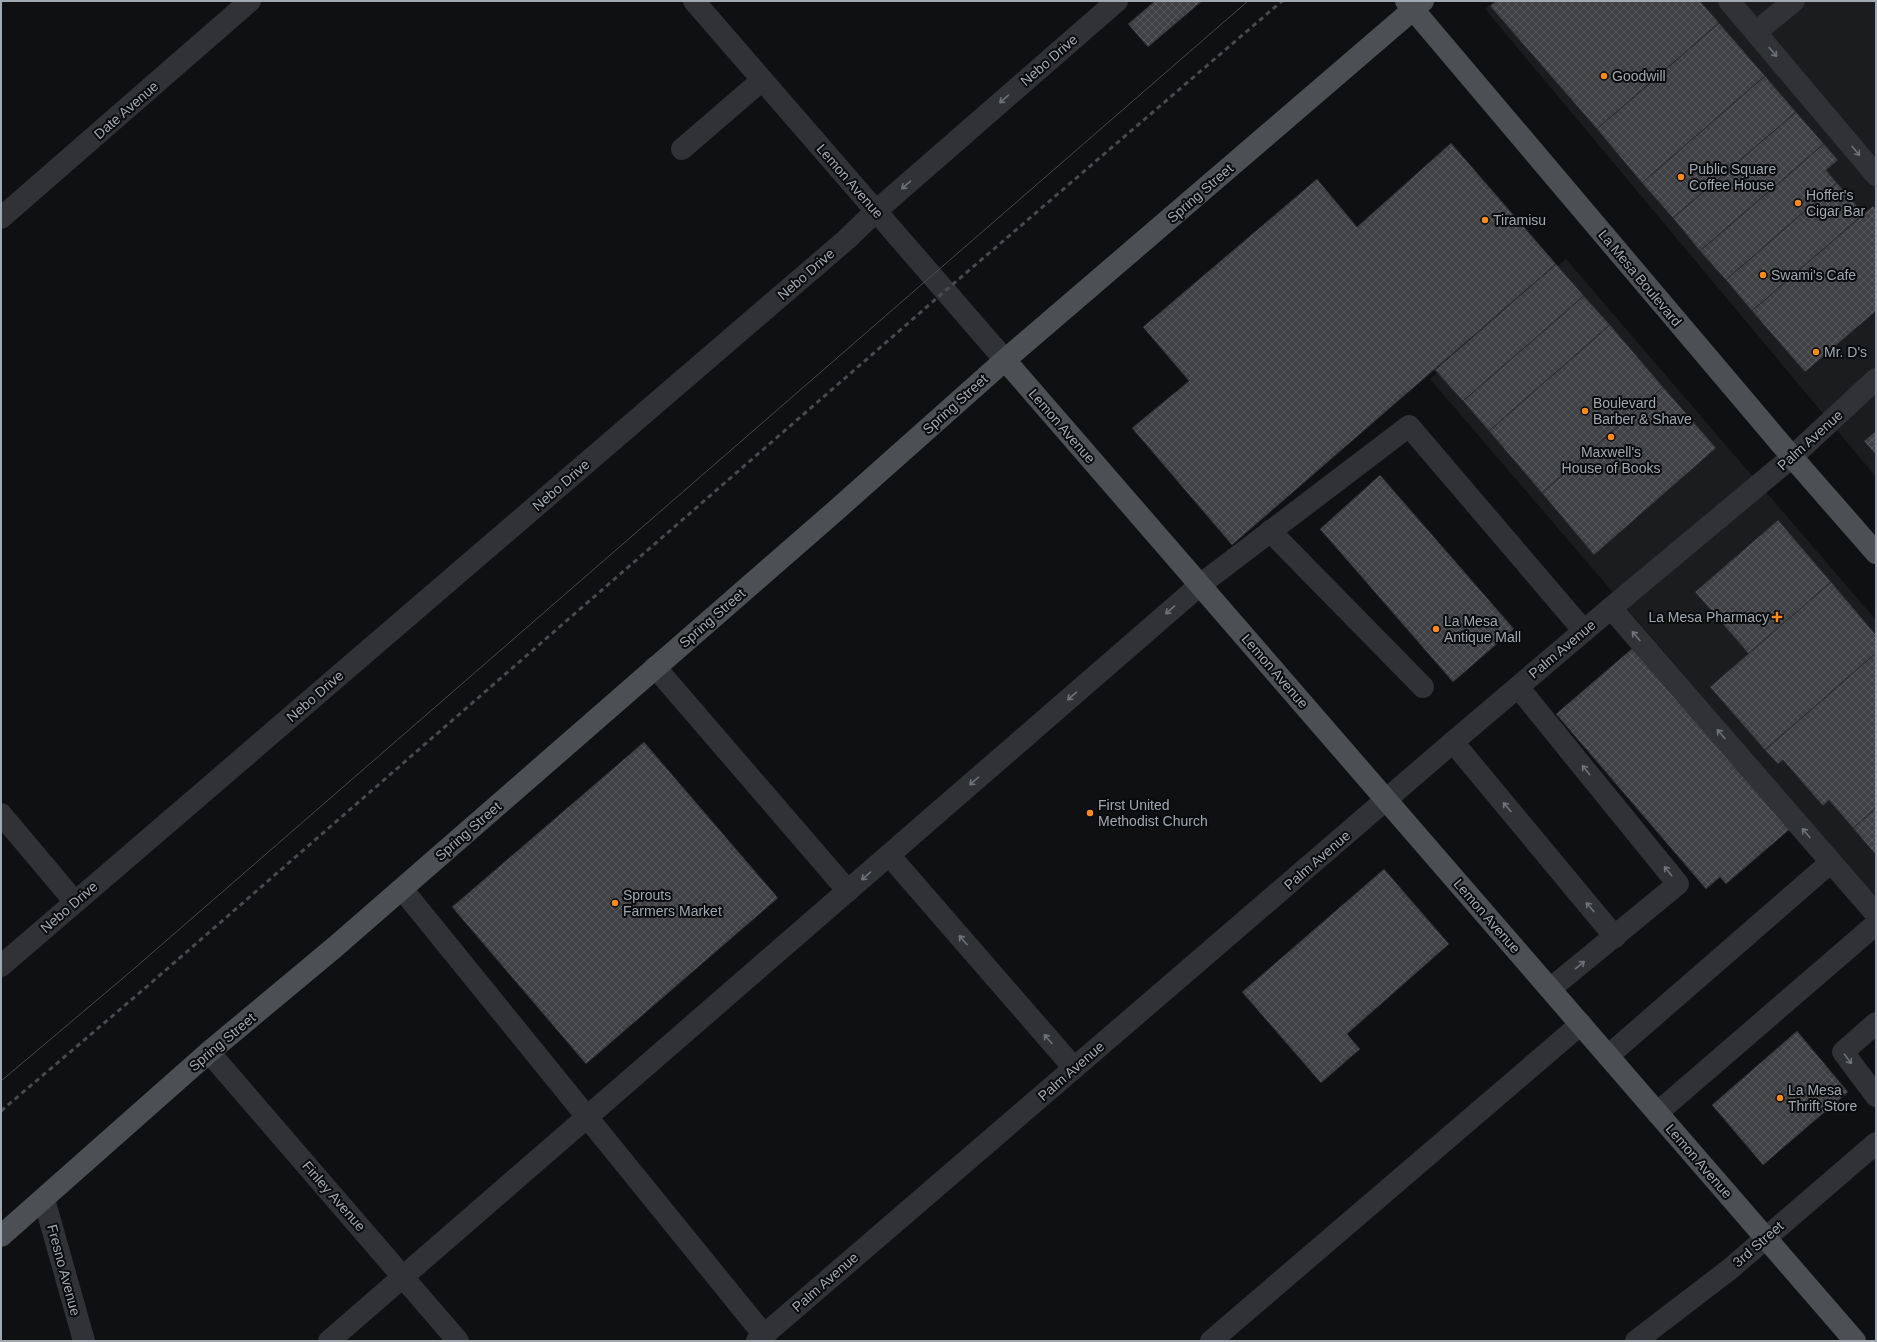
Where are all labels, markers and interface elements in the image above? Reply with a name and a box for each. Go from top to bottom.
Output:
street label: Nebo Drive [1017,31,1081,89]
one-way arrow [1768,46,1777,57]
place label: Goodwill [1612,68,1666,84]
marker: Goodwill [1599,71,1609,81]
street label: Date Avenue [91,78,162,142]
one-way arrow [999,95,1009,104]
street label: Lemon Avenue [813,141,887,222]
one-way arrow [1852,146,1861,157]
street label: Spring Street [1164,160,1236,226]
place label: Public Square Coffee House [1689,161,1776,193]
marker: Public Square Coffee House [1676,172,1686,182]
one-way arrow [901,180,911,190]
place label: Hoffer's Cigar Bar [1806,187,1865,219]
marker: Hoffer's Cigar Bar [1793,198,1803,208]
place label: Tiramisu [1493,212,1546,228]
marker: Tiramisu [1480,215,1490,225]
street label: La Mesa Boulevard [1595,227,1685,329]
street label: Nebo Drive [774,245,838,303]
place label: Swami's Cafe [1771,267,1856,283]
marker: Swami's Cafe [1758,270,1768,280]
place label: Mr. D's [1824,344,1867,360]
marker: Mr. D's [1811,347,1821,357]
street label: Spring Street [919,371,991,437]
street label: Lemon Avenue [1025,386,1099,467]
place label: Boulevard Barber & Shave [1593,395,1692,427]
marker: Boulevard Barber & Shave [1580,406,1590,416]
street label: Palm Avenue [1774,406,1846,473]
marker: Maxwell's House of Books [1606,432,1616,442]
place label: Maxwell's House of Books [1562,444,1660,476]
street label: Nebo Drive [529,456,593,514]
street label: Spring Street [676,585,748,651]
one-way arrow [1165,606,1176,615]
place label: La Mesa Pharmacy [1648,609,1769,625]
marker: La Mesa Pharmacy [1772,612,1782,622]
place label: La Mesa Antique Mall [1444,613,1521,645]
street label: Palm Avenue [1525,616,1599,682]
marker: La Mesa Antique Mall [1431,624,1441,634]
street label: Lemon Avenue [1238,631,1312,712]
one-way arrow [1631,631,1640,641]
street label: Nebo Drive [283,667,347,725]
one-way arrow [1067,691,1077,700]
one-way arrow [1716,729,1725,740]
one-way arrow [1582,764,1590,775]
one-way arrow [969,777,979,786]
place label: First United Methodist Church [1098,797,1208,829]
street label: Spring Street [432,798,504,864]
one-way arrow [1502,801,1511,812]
marker: First United Methodist Church [1085,808,1095,818]
street label: Palm Avenue [1281,827,1353,893]
one-way arrow [1801,828,1810,838]
one-way arrow [1663,865,1672,876]
one-way arrow [860,871,871,880]
street label: Lemon Avenue [1450,876,1524,957]
street label: Nebo Drive [37,878,101,936]
place label: Sprouts Farmers Market [623,887,722,919]
marker: Sprouts Farmers Market [610,898,620,908]
one-way arrow [1585,901,1594,912]
one-way arrow [959,935,968,946]
one-way arrow [1575,960,1586,969]
street label: Spring Street [186,1010,259,1074]
one-way arrow [1043,1034,1053,1044]
street label: Palm Avenue [1035,1038,1107,1104]
one-way arrow [1844,1053,1852,1064]
place label: La Mesa Thrift Store [1788,1082,1857,1114]
marker: La Mesa Thrift Store [1775,1093,1785,1103]
street label: Lemon Avenue [1662,1121,1736,1202]
street label: Finley Avenue [299,1158,369,1234]
street label: 3rd Street [1730,1218,1787,1270]
street label: Fresno Avenue [44,1223,84,1318]
street label: Palm Avenue [789,1249,861,1315]

